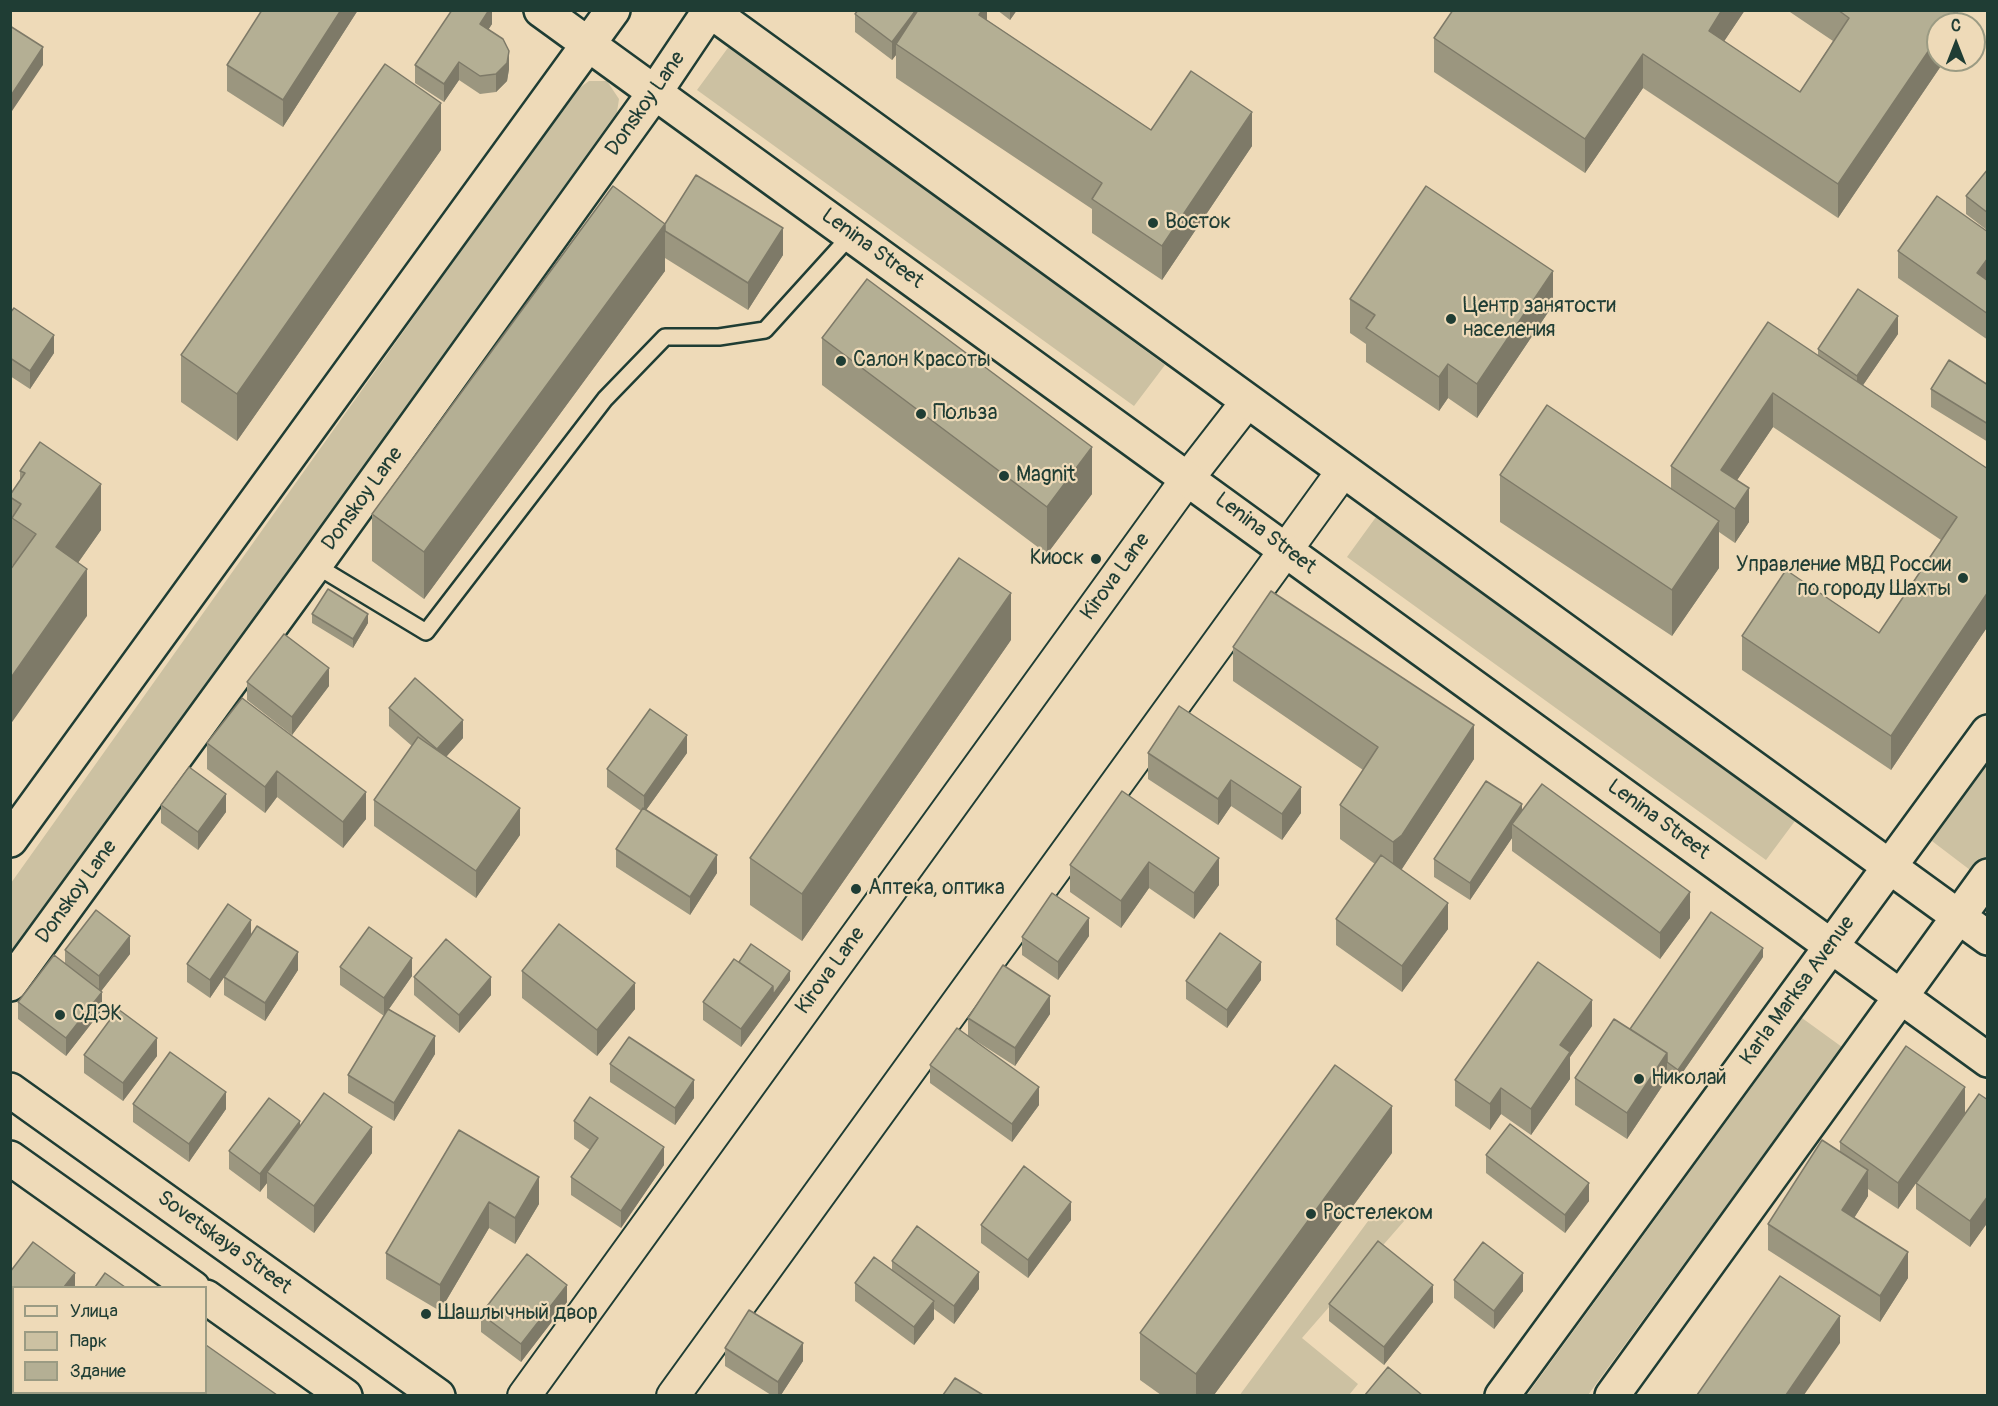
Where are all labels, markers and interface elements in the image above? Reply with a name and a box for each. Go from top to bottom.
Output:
north arrow [1926,12,1986,72]
text: С [1951,16,1961,36]
street label: Donskoy Lane [601,47,691,161]
street label: Lenina Street [816,203,928,295]
place label: Восток [1165,210,1231,236]
marker: Восток [1146,216,1160,230]
place label: Центр занятости населения [1463,294,1616,344]
marker: Центр занятости населения [1444,312,1458,326]
place label: Салон Красоты [853,348,991,374]
marker: Салон Красоты [834,354,848,368]
place label: Польза [933,401,997,427]
marker: Польза [914,407,928,421]
street label: Donskoy Lane [317,442,409,556]
place label: Magnit [1016,463,1076,489]
marker: Magnit [997,469,1011,483]
street label: Lenina Street [1209,488,1321,580]
street label: Kirova Lane [1076,528,1156,626]
place label: Киоск [1030,546,1084,572]
marker: Киоск [1089,552,1103,566]
place label: Управление МВД России по городу Шахты [1736,553,1951,603]
marker: Управление МВД России по городу Шахты [1956,571,1970,585]
street label: Lenina Street [1602,774,1714,866]
street label: Donskoy Lane [31,835,123,949]
place label: Аптека, оптика [868,876,1005,902]
marker: Аптека, оптика [849,882,863,896]
street label: Karla Marksa Avenue [1735,911,1861,1071]
street label: Kirova Lane [791,922,871,1020]
place label: СДЭК [72,1002,122,1028]
marker: СДЭК [53,1008,67,1022]
place label: Николай [1651,1066,1727,1092]
marker: Николай [1632,1072,1646,1086]
street label: Sovetskaya Street [152,1186,296,1300]
place label: Ростелеком [1323,1201,1433,1227]
marker: Ростелеком [1304,1207,1318,1221]
legend [12,1286,207,1394]
text: Улица [70,1300,118,1323]
place label: Шашлычный двор [438,1301,598,1327]
marker: Шашлычный двор [419,1307,433,1321]
text: Парк [70,1330,107,1353]
text: Здание [70,1360,126,1383]

